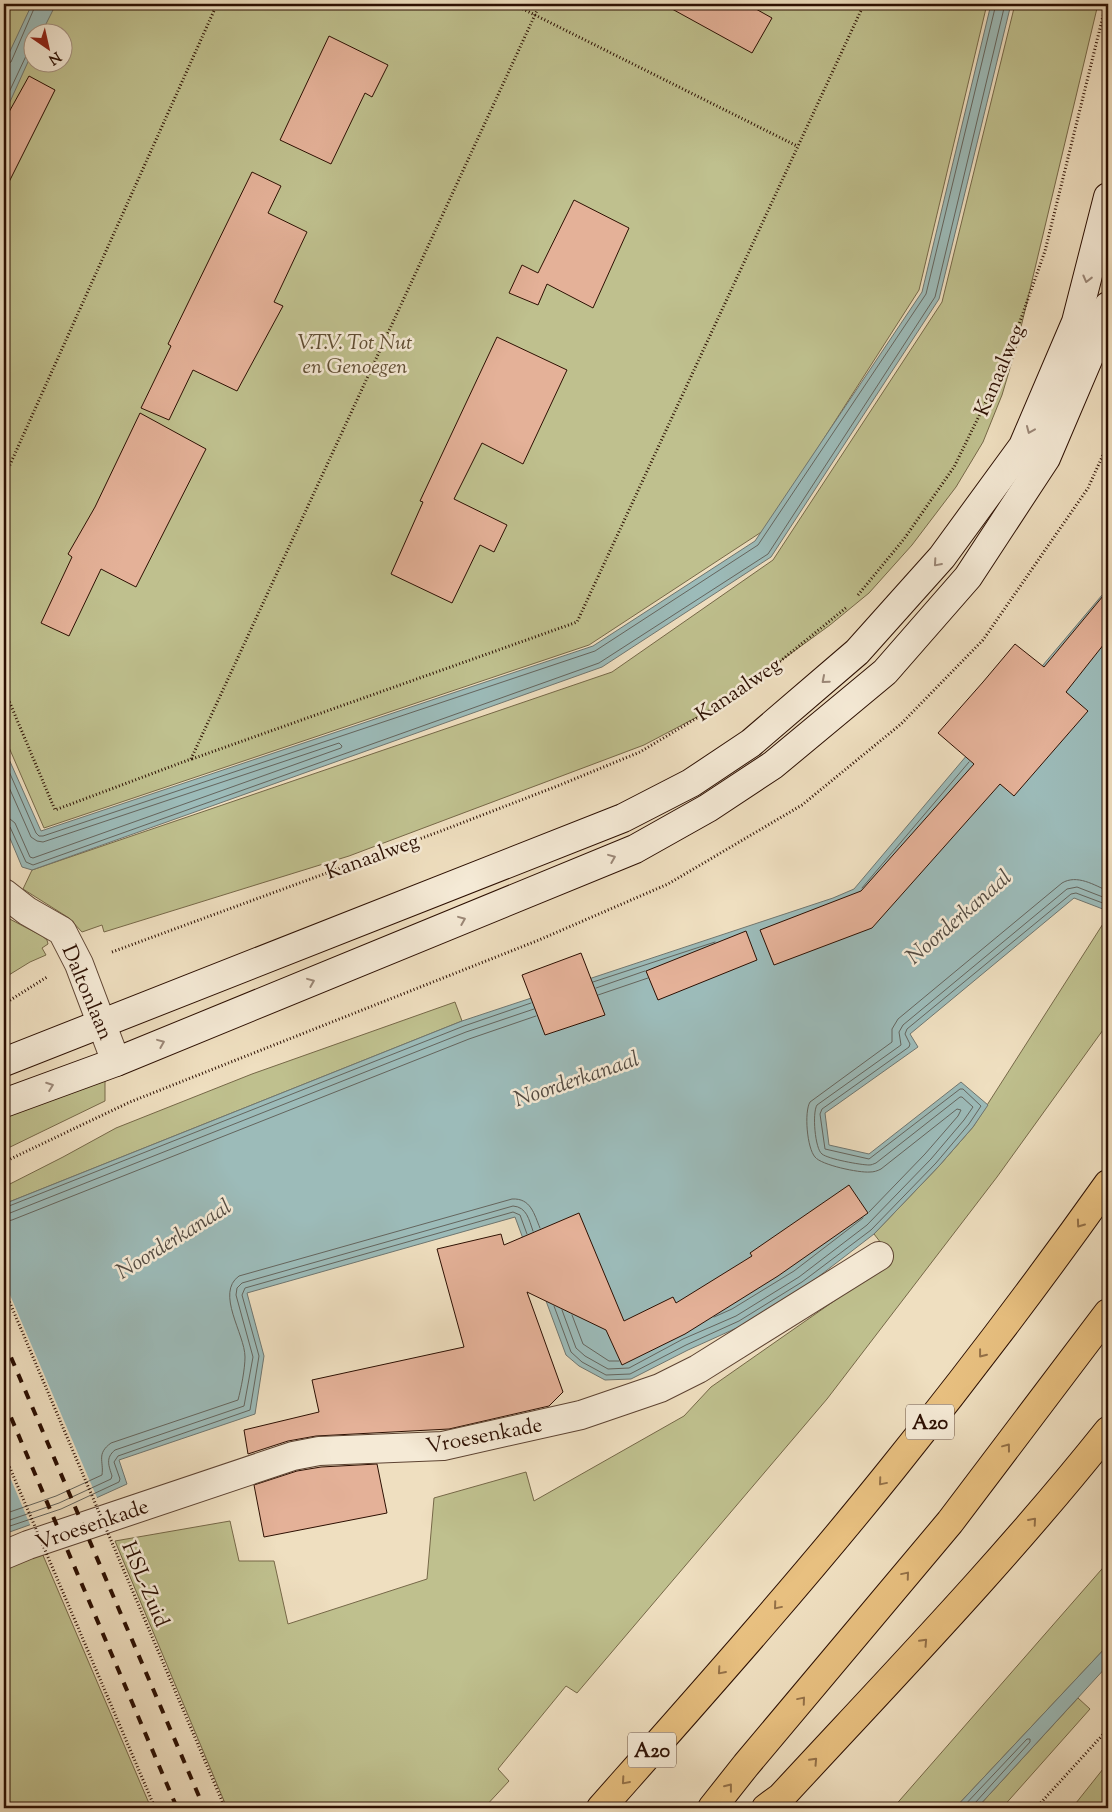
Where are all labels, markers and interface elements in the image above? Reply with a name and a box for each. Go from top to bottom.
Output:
north arrow [22,22,72,72]
text: N [44,46,64,69]
one-way arrow [1083,274,1093,282]
street label: Kanaalweg [968,320,1034,421]
park label: V.T.V. Tot Nut en Genoegen [297,329,413,383]
one-way arrow [1025,425,1036,434]
one-way arrow [934,557,943,566]
street label: Kanaalweg [690,651,788,730]
one-way arrow [821,674,830,683]
street label: Kanaalweg [322,827,424,889]
one-way arrow [607,854,616,865]
water label: Noorderkanaal [900,863,1020,973]
one-way arrow [457,916,466,926]
street label: Daltonlaan [53,941,120,1045]
one-way arrow [306,977,315,988]
one-way arrow [156,1039,165,1050]
water label: Noorderkanaal [510,1044,644,1117]
one-way arrow [45,1082,53,1092]
water label: Noorderkanaal [111,1192,239,1289]
one-way arrow [1077,1218,1086,1228]
one-way arrow [980,1348,988,1357]
road number: A20 [906,1404,954,1440]
street label: Vroesenkade [424,1411,545,1463]
one-way arrow [1001,1444,1009,1453]
one-way arrow [878,1476,887,1485]
street label: Vroesenkade [32,1493,153,1559]
one-way arrow [1027,1518,1036,1527]
street label: HSL-Zuid [113,1537,176,1632]
one-way arrow [900,1572,908,1581]
one-way arrow [774,1600,783,1609]
one-way arrow [918,1639,927,1648]
one-way arrow [718,1665,727,1674]
one-way arrow [797,1697,805,1706]
road number: A20 [628,1732,676,1768]
one-way arrow [808,1758,817,1767]
one-way arrow [622,1775,631,1784]
one-way arrow [724,1784,732,1793]

